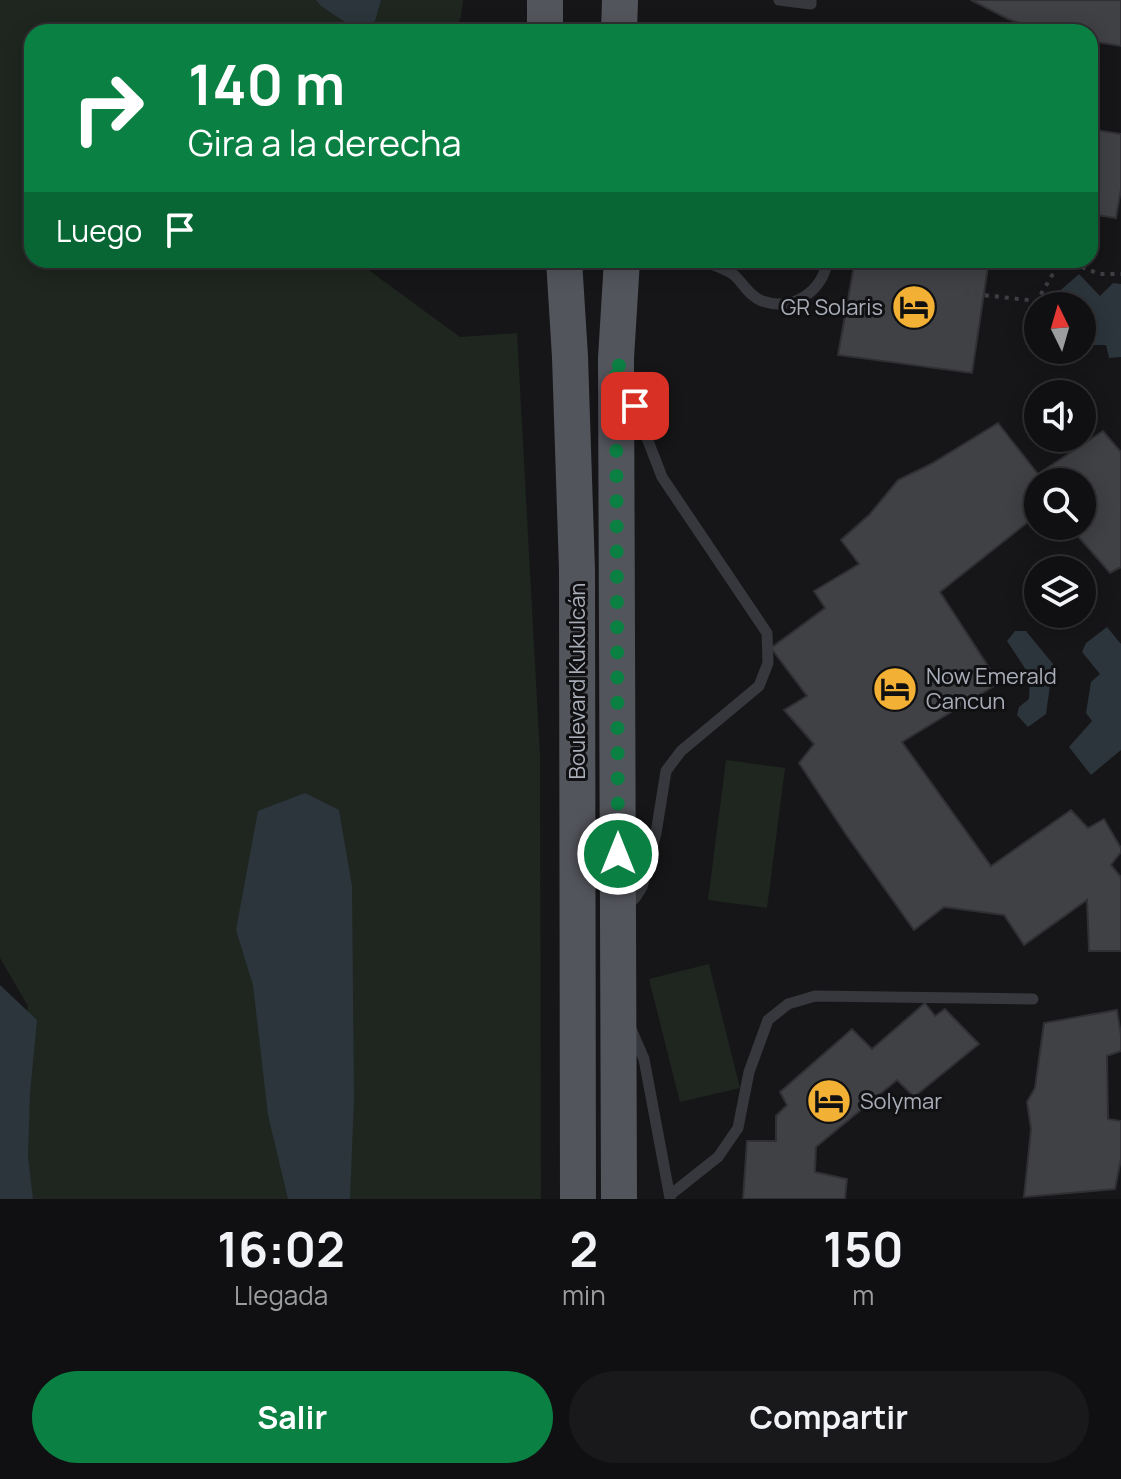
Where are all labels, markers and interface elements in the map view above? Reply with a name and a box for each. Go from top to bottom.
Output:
text: 140 m [188,45,345,122]
icon: right [56,56,160,160]
text: Gira a la derecha [188,118,461,167]
icon: arrive [158,208,202,252]
text: Luego [56,210,142,251]
hotel icon: GR Solaris [890,283,938,331]
place label: GR Solaris [781,292,883,322]
north arrow [1024,292,1096,364]
map controls [1024,292,1096,628]
pin [601,372,669,440]
button: sound [1024,380,1096,452]
icon: arrive [613,384,657,428]
button: search [1024,468,1096,540]
button: layers [1024,556,1096,628]
street label: Boulevard Kukulcán [562,583,592,779]
place label: Now Emerald Cancun [926,661,1057,716]
hotel icon: Now Emerald Cancun [871,665,919,713]
position arrow [576,812,660,896]
hotel icon: Solymar [805,1077,853,1125]
place label: Solymar [860,1086,942,1116]
text: 16:02 [217,1216,345,1281]
text: 2 [570,1216,598,1281]
text: 150 [823,1216,904,1281]
text: Llegada [234,1277,328,1313]
text: min [562,1277,606,1313]
text: m [852,1277,874,1313]
button: Salir [32,1371,553,1463]
button: Compartir [569,1371,1089,1463]

